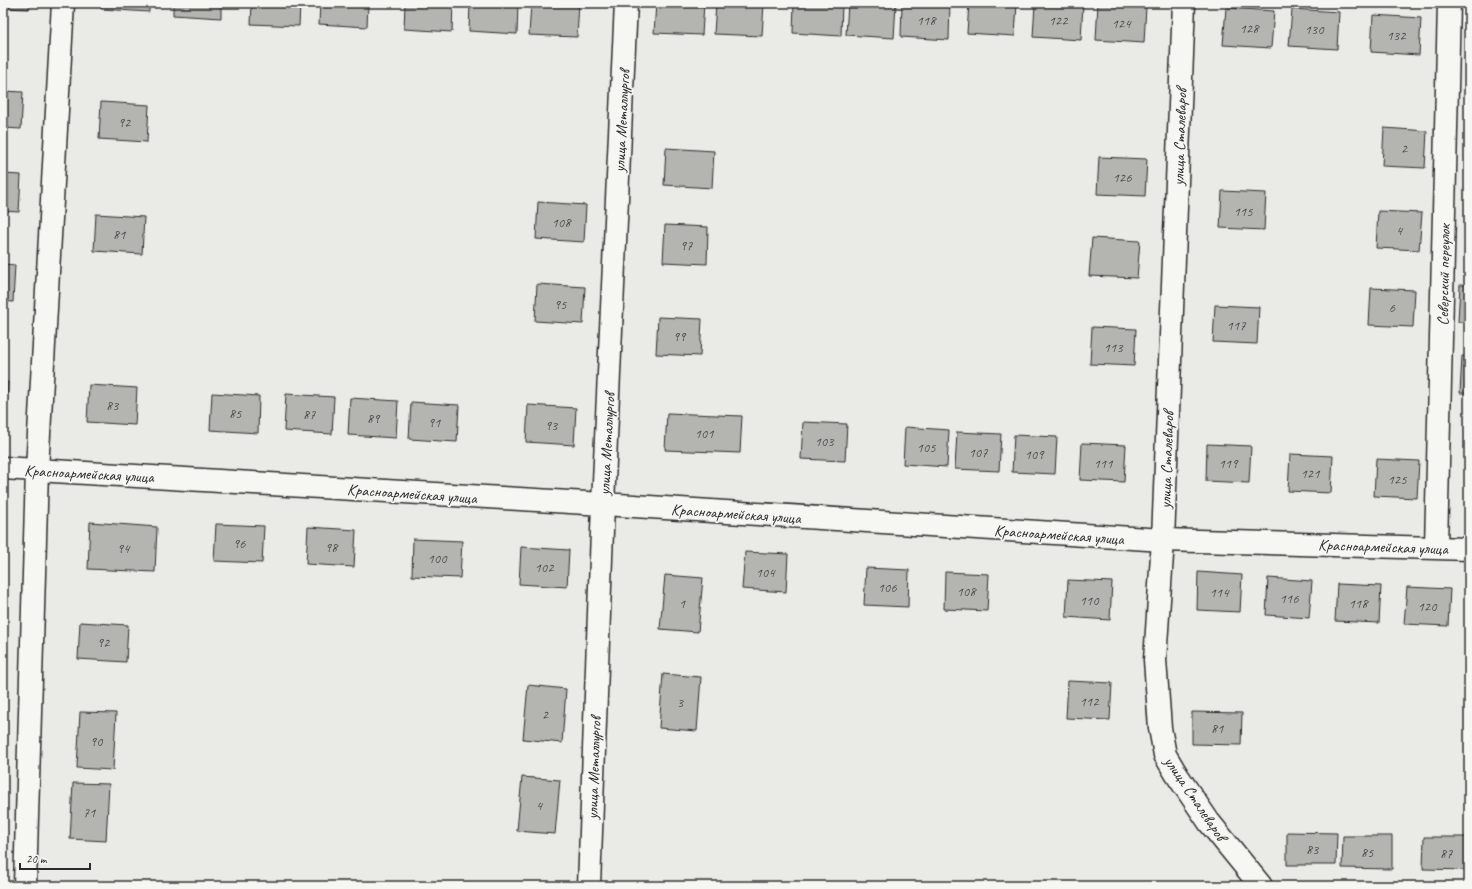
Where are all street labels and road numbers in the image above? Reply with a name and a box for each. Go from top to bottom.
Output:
street label: улица Металлургов [609,66,635,174]
street label: улица Сталеваров [1168,84,1192,187]
street label: Северский переулок [1433,222,1455,326]
street label: улица Металлургов [594,389,620,497]
street label: улица Сталеваров [1155,407,1179,510]
street label: Красноармейская улица [24,461,156,487]
street label: Красноармейская улица [346,479,479,509]
street label: Красноармейская улица [670,499,803,529]
street label: Красноармейская улица [993,520,1126,550]
street label: Красноармейская улица [1318,535,1450,559]
street label: улица Металлургов [582,713,606,821]
street label: улица Сталеваров [1159,752,1233,848]

